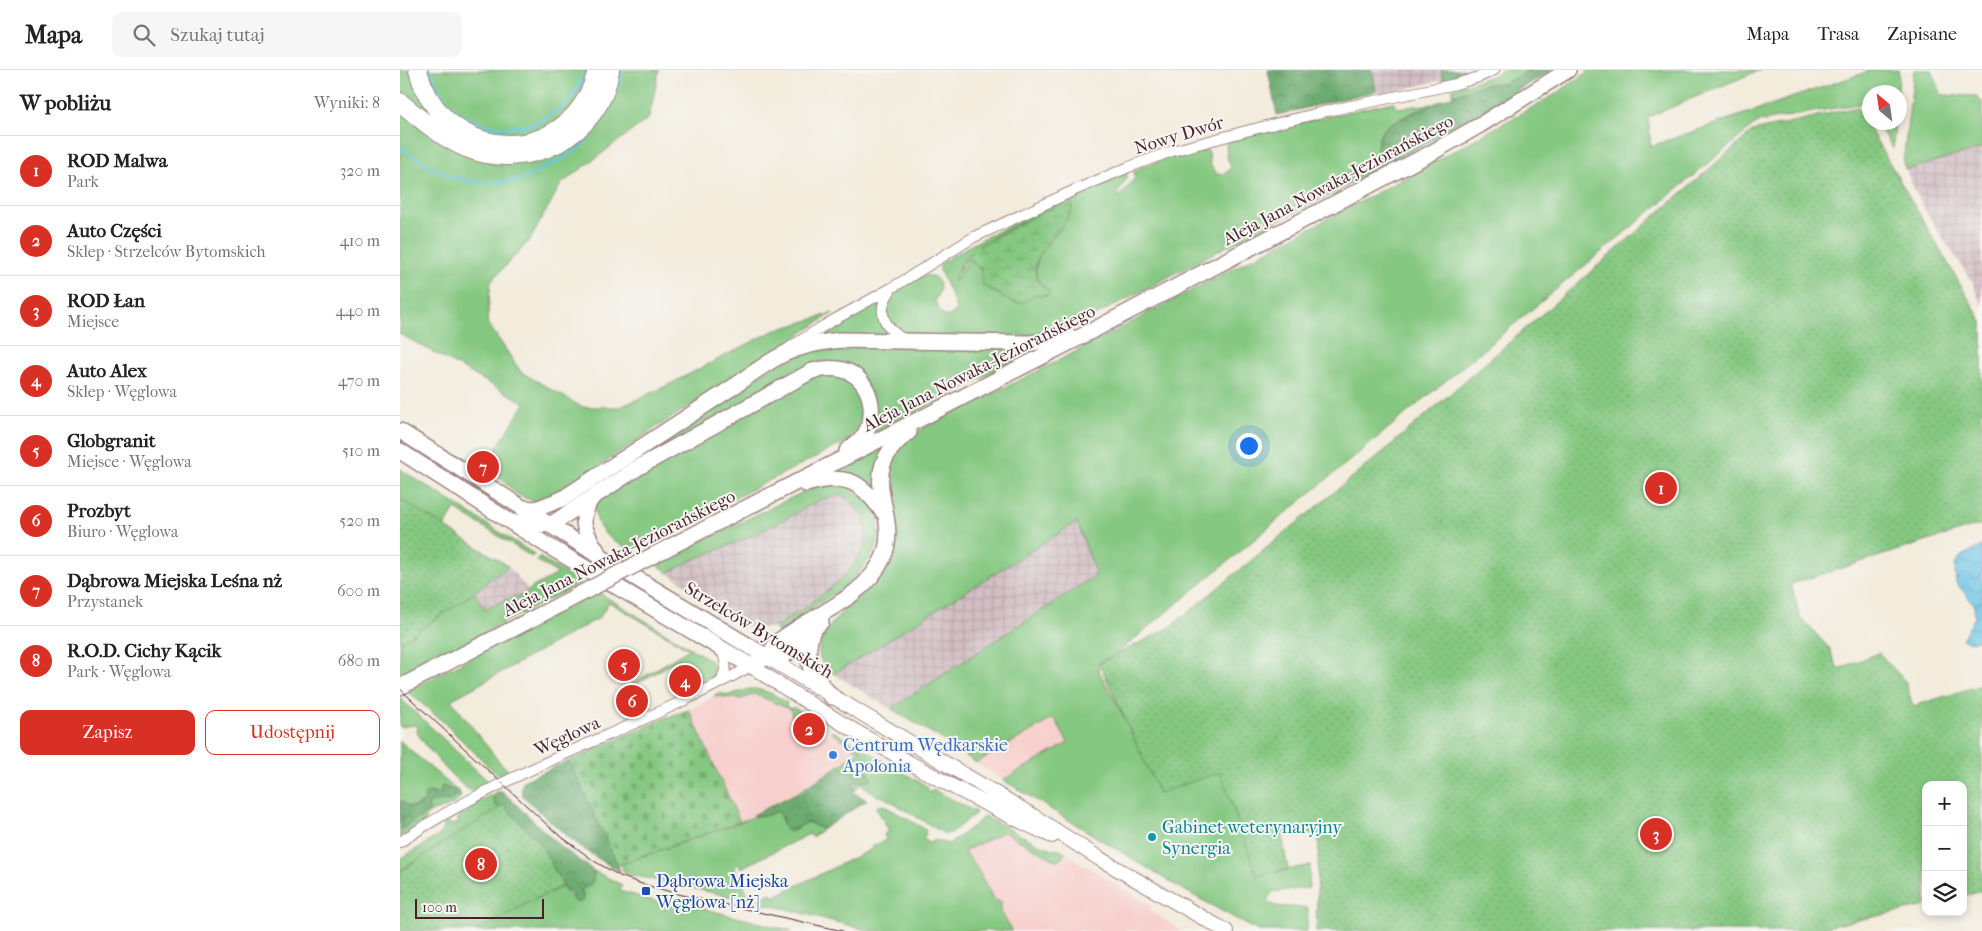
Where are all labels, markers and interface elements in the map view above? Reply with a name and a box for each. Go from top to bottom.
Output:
search box [112,12,462,57]
text: Mapa [25,21,82,49]
icon: search [130,21,158,49]
text: Szukaj tutaj [170,24,265,46]
text: Mapa [1747,24,1789,45]
text: Trasa [1817,24,1859,45]
text: Zapisane [1887,24,1957,45]
north arrow [1862,85,1907,130]
text: W pobliżu [20,91,111,115]
text: Wyniki: 8 [314,93,380,112]
street label: Aleja Jana Nowaka-Jeziorańskiego [1219,111,1457,251]
street label: Nowy Dwór [1132,112,1227,159]
text: ROD Malwa [67,150,168,172]
text: 1 [33,161,39,180]
text: 320 m [340,161,380,180]
text: Park [67,172,99,191]
text: Auto Części [67,220,162,242]
text: 2 [32,231,40,250]
text: 410 m [339,231,380,250]
text: Sklep · Strzelców Bytomskich [67,242,265,261]
text: ROD Łan [67,290,145,312]
text: 3 [33,301,39,320]
text: 440 m [335,301,380,320]
street label: Aleja Jana Nowaka-Jeziorańskiego [859,301,1099,437]
text: Miejsce [67,312,119,331]
text: Auto Alex [67,360,147,382]
text: 4 [31,371,41,390]
text: 470 m [338,371,380,390]
text: Sklep · Węglowa [67,382,177,401]
text: Globgranit [67,430,155,452]
your location [1236,433,1262,459]
text: 5 [33,441,39,460]
text: 510 m [342,441,380,460]
pin: 7 [467,448,499,486]
text: Miejsce · Węglowa [67,452,192,471]
pin: 1 [1645,469,1677,507]
street label: Aleja Jana Nowaka-Jeziorańskiego [499,486,739,622]
text: Prozbyt [67,500,131,522]
text: 6 [32,511,40,530]
text: 520 m [339,511,380,530]
text: Biuro · Węglowa [67,522,178,541]
text: Dąbrowa Miejska Leśna nż [67,570,282,592]
street label: Strzelców Bytomskich [681,578,837,683]
text: 7 [32,581,40,600]
text: 600 m [337,581,380,600]
text: Przystanek [67,592,143,611]
text: R.O.D. Cichy Kącik [67,640,221,662]
pin: 5 [608,646,640,684]
text: 8 [32,651,40,670]
text: 680 m [338,651,380,670]
text: Park · Węglowa [67,662,171,681]
pin: 4 [669,662,701,700]
pin: 6 [616,682,648,720]
button: Zapisz [20,710,195,755]
button: Udostępnij [205,710,380,755]
pin: 2 [793,710,825,748]
street label: Węglowa [530,712,604,761]
place label: Centrum Wędkarskie Apolonia [842,735,1008,777]
marker: Centrum Wędkarskie Apolonia [827,749,839,761]
map controls [1922,781,1967,916]
button: + [1922,781,1967,826]
pin: 3 [1640,815,1672,853]
place label: Gabinet weterynaryjny Synergia [1162,817,1343,859]
button: − [1922,826,1967,871]
marker: Gabinet weterynaryjny Synergia [1146,831,1158,843]
pin: 8 [465,845,497,883]
place label: Dąbrowa Miejska Węglowa [nż] [655,871,789,913]
button: layers [1922,871,1967,916]
marker: Dąbrowa Miejska Węglowa [nż] [640,885,652,897]
scale bar [415,896,544,919]
text: 100 m [422,899,457,916]

